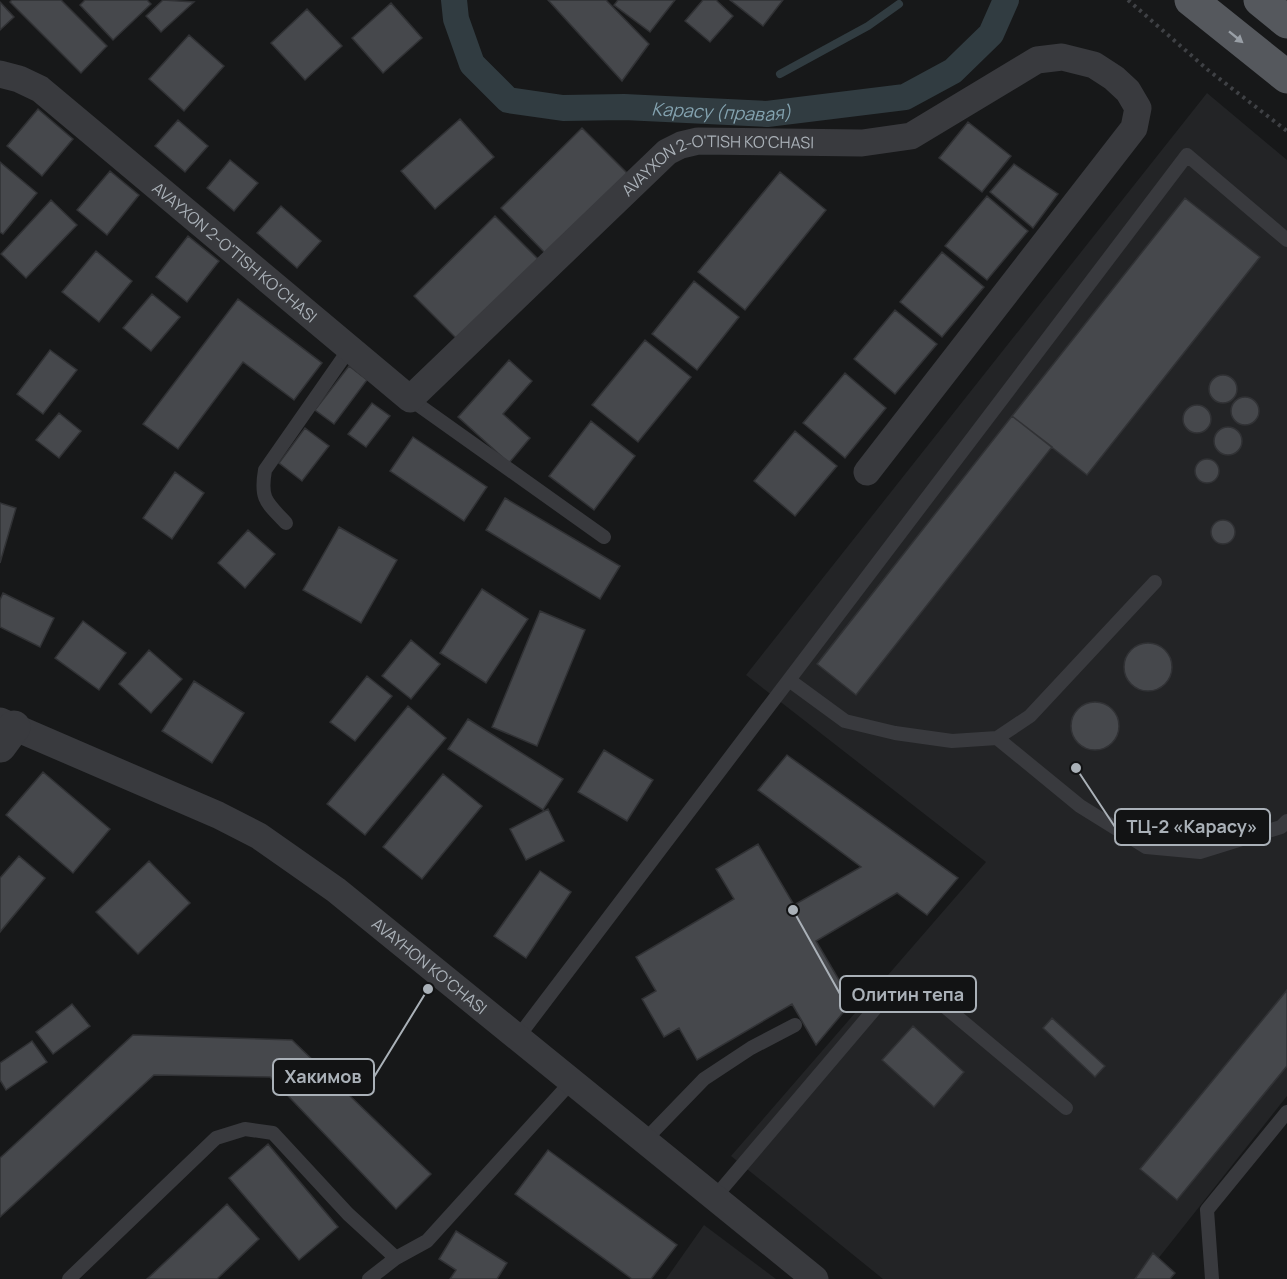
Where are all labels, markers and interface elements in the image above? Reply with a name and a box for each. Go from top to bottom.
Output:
one-way arrow [1229,30,1244,42]
water label: Карасу (правая) [651,96,793,126]
street label: AVAYXON 2-O'TISH KO'CHASI [617,129,814,201]
street label: AVAYXON 2-O'TISH KO'CHASI [148,177,322,328]
callout: ТЦ-2 «Карасу» [1115,809,1270,845]
text: ТЦ-2 «Карасу» [1127,814,1257,838]
street label: AVAYHON KO'CHASI [367,913,492,1019]
callout: Олитин тепа [840,976,976,1012]
text: Олитин тепа [852,982,964,1006]
callout: Хакимов [273,1059,374,1095]
text: Хакимов [284,1064,362,1088]

